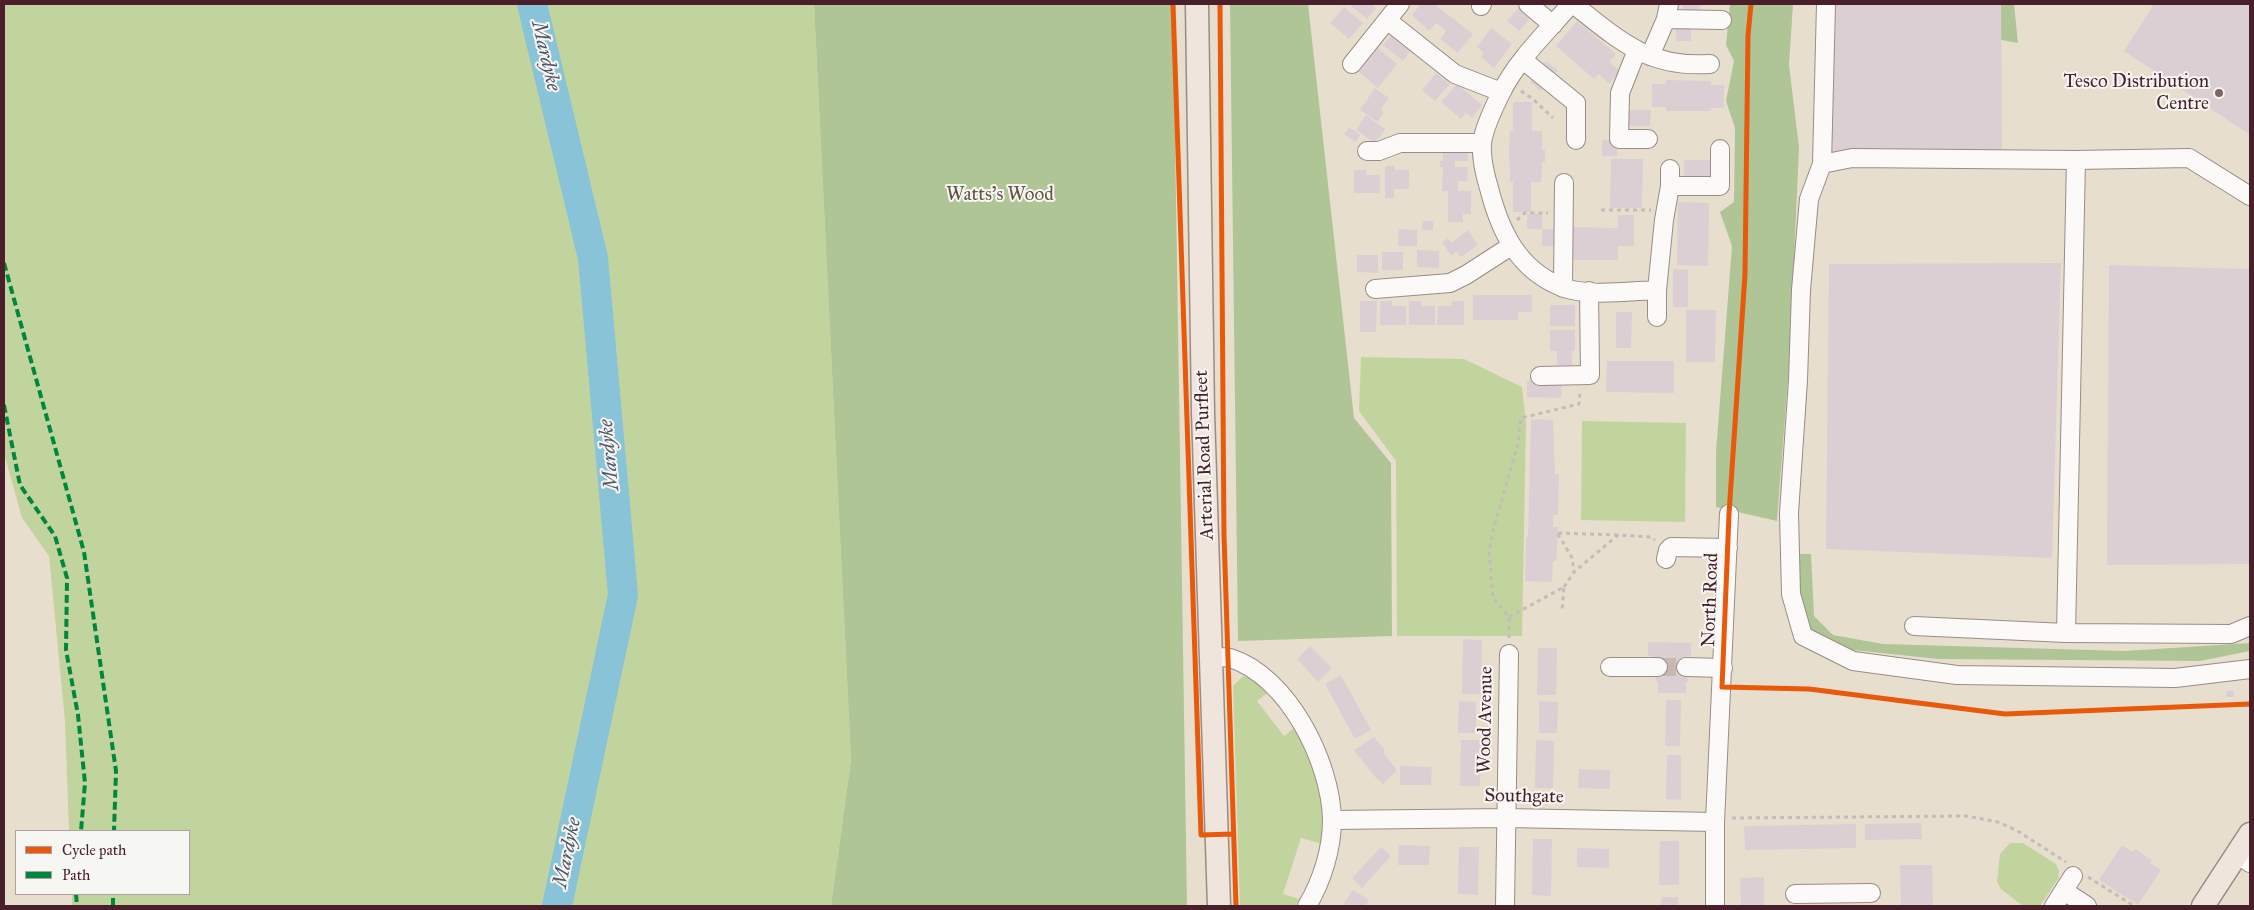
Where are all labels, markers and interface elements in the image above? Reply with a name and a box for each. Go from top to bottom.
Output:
water label: Mardyke [525,19,565,93]
place label: Tesco Distribution Centre [2064,71,2209,115]
marker: Tesco Distribution Centre [2213,87,2225,99]
park label: Watts's Wood [946,184,1054,206]
street label: Arterial Road Purfleet [1191,370,1219,540]
water label: Mardyke [595,419,625,491]
street label: North Road [1698,552,1724,648]
street label: Wood Avenue [1474,666,1498,774]
street label: Southgate [1484,785,1564,809]
water label: Mardyke [549,816,587,890]
legend [15,830,190,895]
text: Cycle path [62,841,126,859]
text: Path [62,866,90,884]

